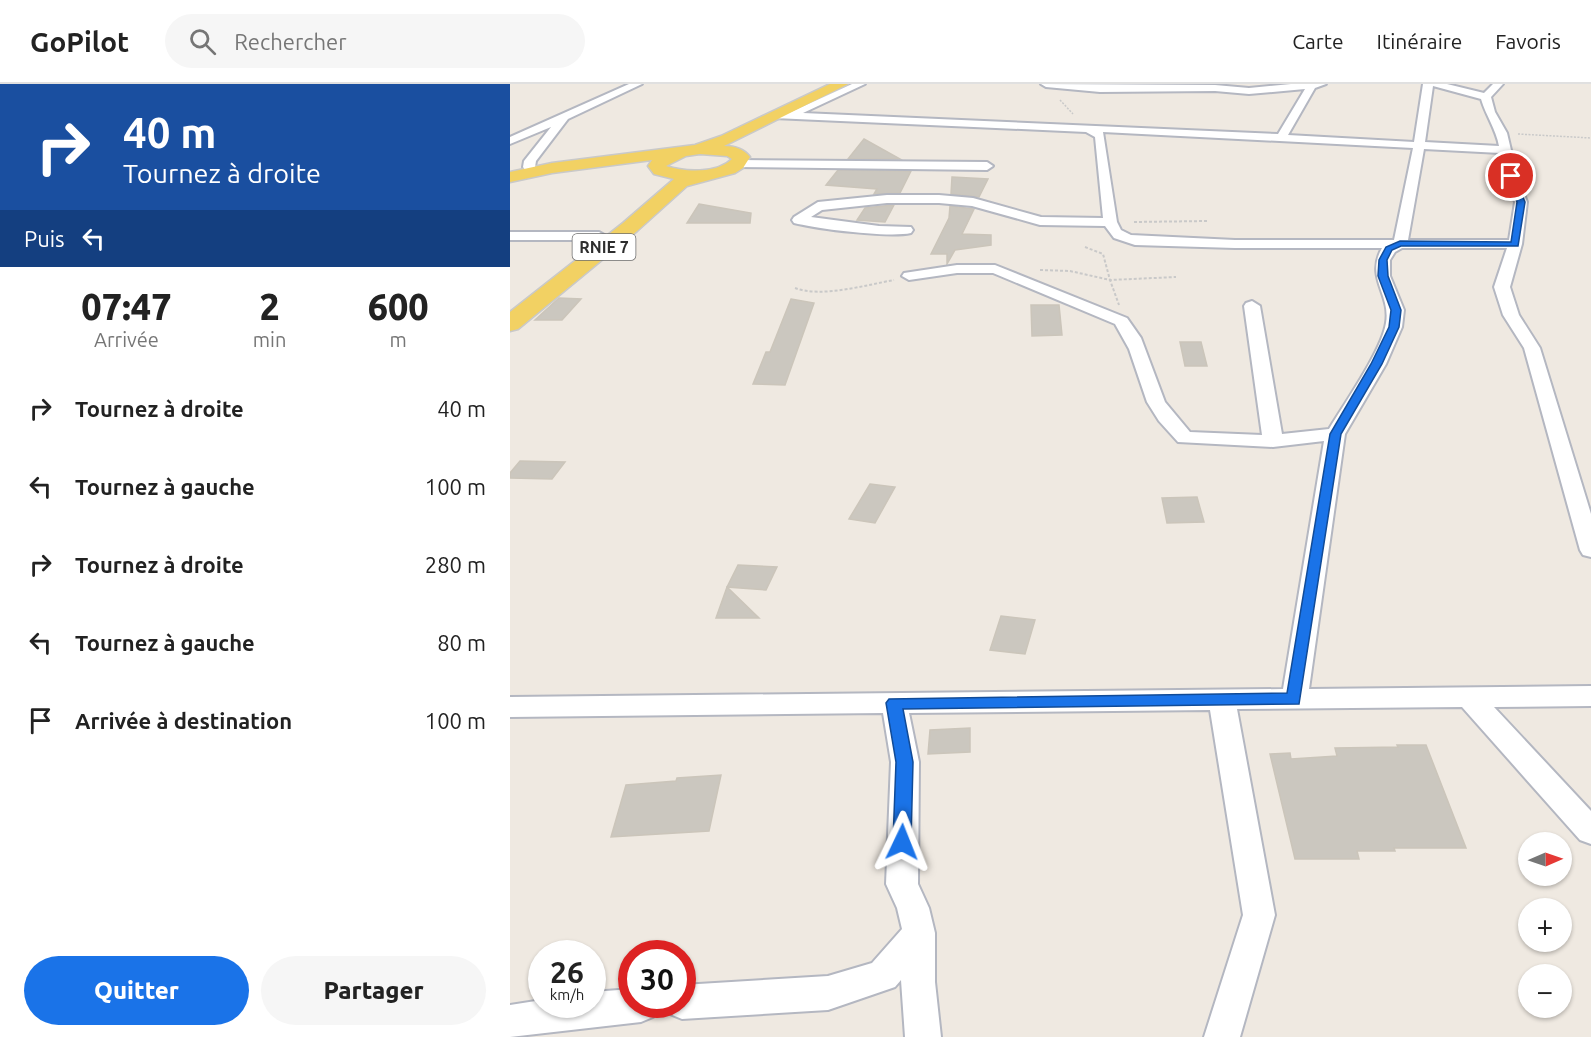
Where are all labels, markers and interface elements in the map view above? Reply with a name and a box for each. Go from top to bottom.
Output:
search box [165,14,585,68]
icon: search [186,25,219,58]
text: GoPilot [30,26,129,57]
text: Rechercher [234,29,347,54]
text: Carte [1292,29,1344,53]
text: Itinéraire [1377,29,1462,53]
text: Favoris [1495,29,1561,53]
icon: right [24,108,102,186]
text: 40 m [123,109,217,156]
pin [1485,150,1536,201]
text: Tournez à droite [123,158,321,188]
icon: arrive [1494,159,1527,192]
icon: left [77,222,110,255]
text: Puis [24,226,65,251]
road number: RNIE 7 [572,234,635,260]
text: 07:47 [81,286,171,327]
text: 2 [259,286,280,327]
text: 600 [368,286,429,327]
text: Arrivée [94,328,159,351]
text: min [253,328,286,351]
text: m [390,328,407,351]
icon: right [24,392,57,425]
text: Tournez à droite [75,396,244,421]
text: 40 m [437,396,486,421]
icon: left [24,470,57,503]
text: Tournez à gauche [75,474,255,499]
text: 100 m [425,474,486,499]
icon: right [24,548,57,581]
text: Tournez à droite [75,552,244,577]
text: 280 m [425,552,486,577]
icon: left [24,626,57,659]
text: Tournez à gauche [75,630,255,655]
text: 80 m [437,630,486,655]
icon: arrive [24,704,57,737]
text: Arrivée à destination [75,708,292,733]
text: 100 m [425,708,486,733]
position arrow [870,810,934,874]
north arrow [1518,832,1572,886]
map controls [1518,832,1572,1018]
button: + [1518,898,1572,952]
speed limit sign: 30 [618,940,696,1018]
text: 26 [550,955,584,989]
button: Quitter [24,956,249,1025]
button: Partager [261,956,486,1025]
button: − [1518,964,1572,1018]
text: km/h [550,986,584,1003]

